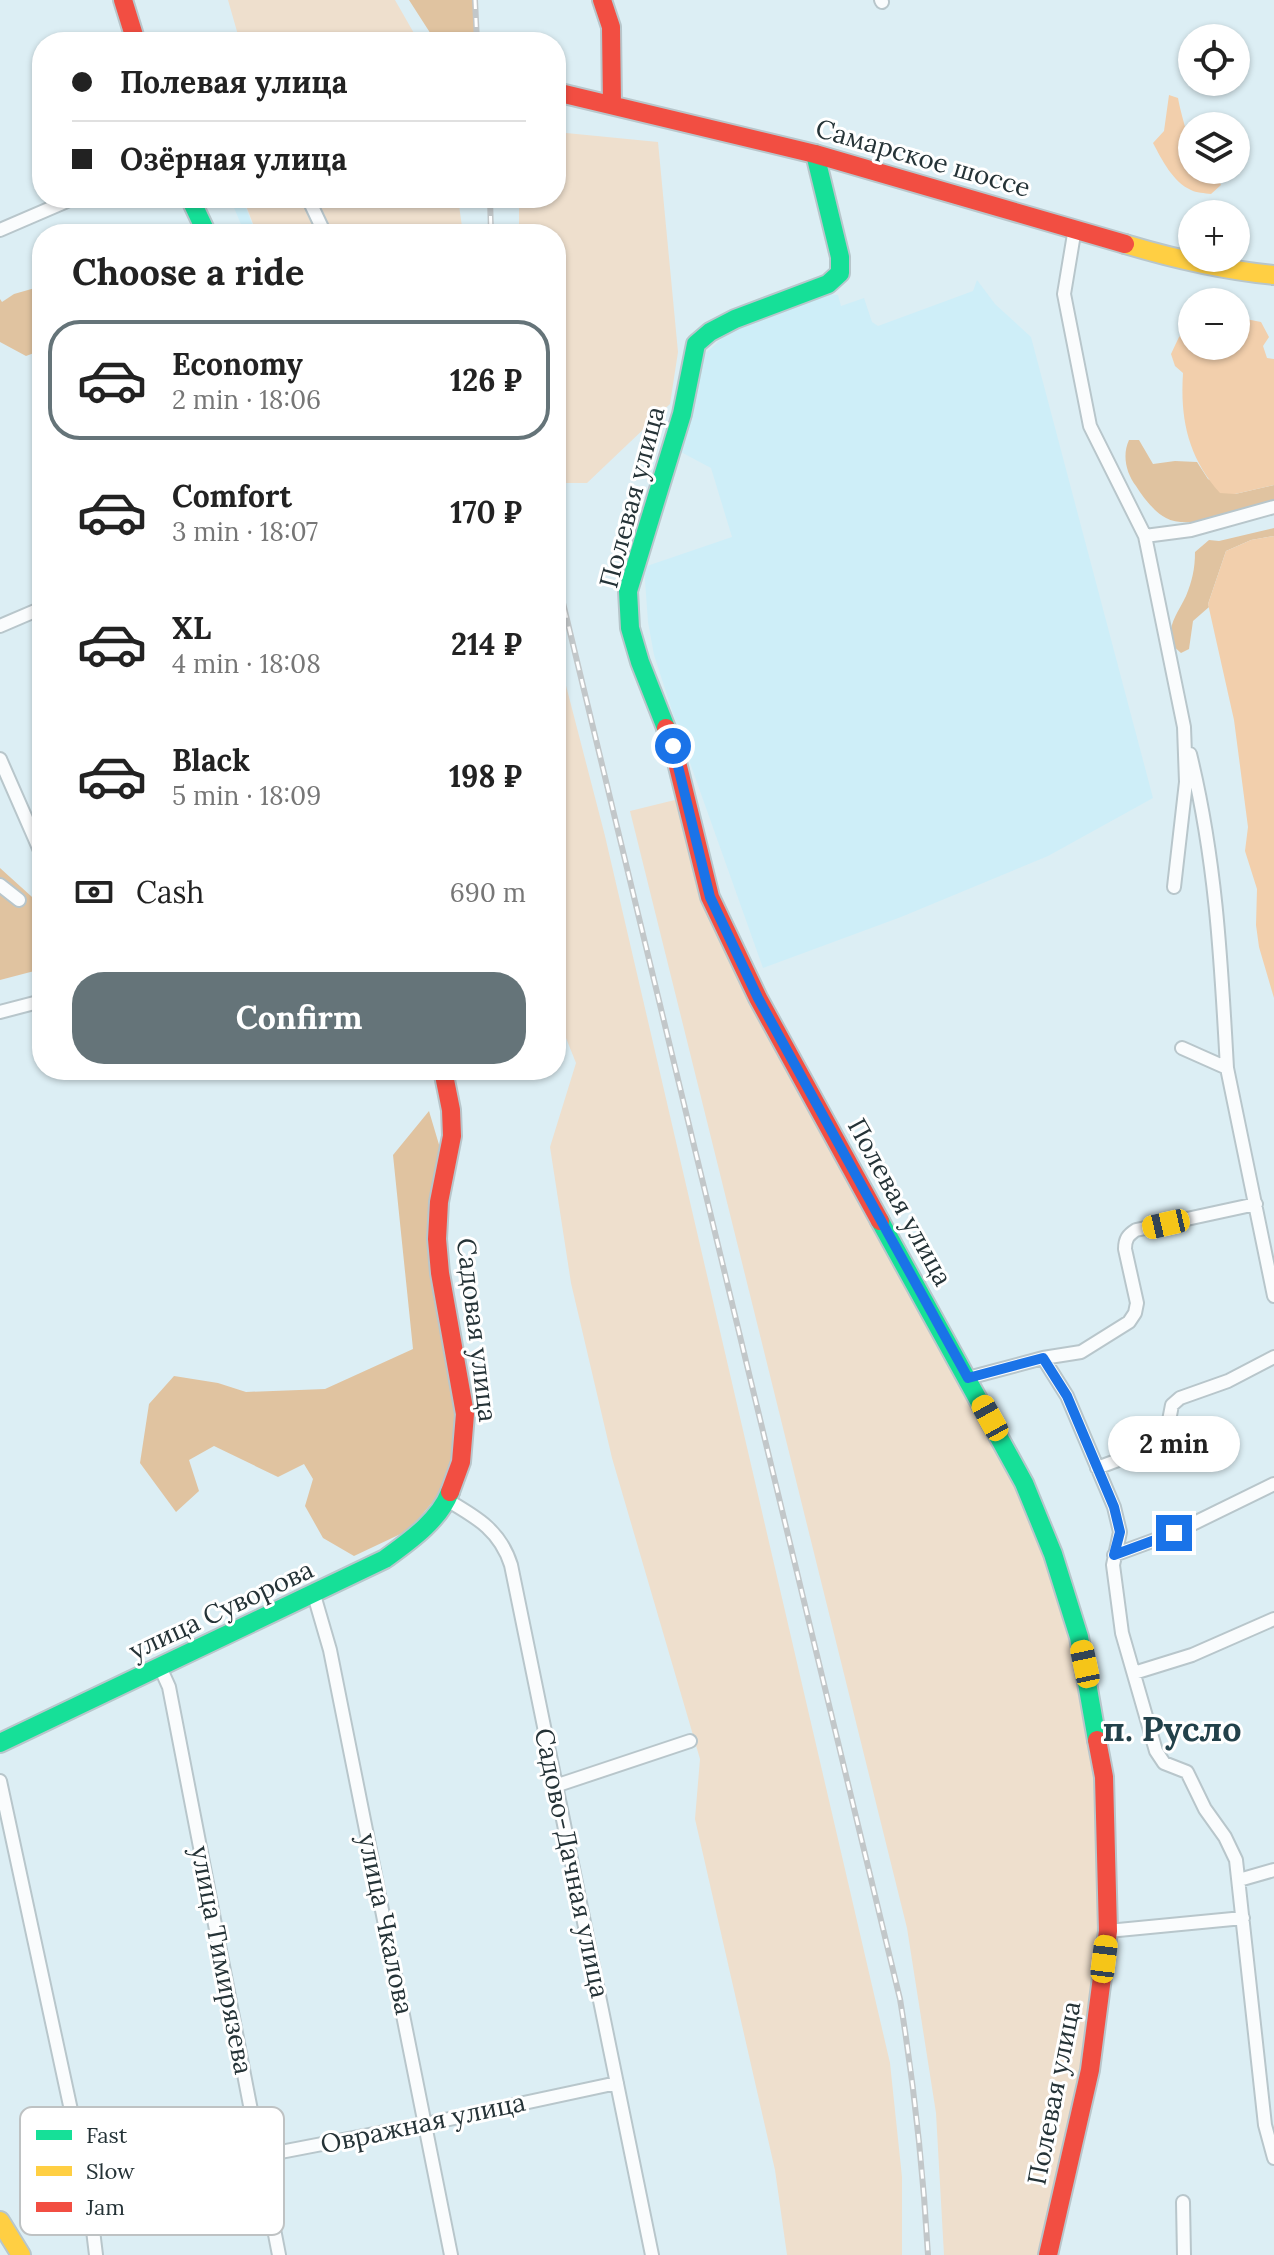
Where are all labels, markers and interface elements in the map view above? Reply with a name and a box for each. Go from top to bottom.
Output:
map controls [1178,24,1250,360]
button: locate [1178,24,1250,96]
text: Полевая улица [120,63,348,101]
street label: Самарское шоссе [812,111,1034,204]
button: layers [1178,112,1250,184]
text: Озёрная улица [120,140,347,178]
button: + [1178,200,1250,272]
text: Choose a ride [72,249,304,295]
button: − [1178,288,1250,360]
icon: car [76,344,148,416]
text: Economy [172,345,303,383]
text: 126 ₽ [450,361,522,399]
text: 2 min · 18:06 [172,383,321,416]
street label: Полевая улица [591,402,672,591]
icon: car [76,476,148,548]
text: Comfort [172,477,292,515]
text: 170 ₽ [450,493,522,531]
text: 3 min · 18:07 [172,515,318,548]
icon: car [76,608,148,680]
text: XL [172,609,211,647]
text: 214 ₽ [451,625,522,663]
text: 4 min · 18:08 [172,647,321,680]
route start [655,728,691,764]
icon: car [76,740,148,812]
text: Black [172,741,250,779]
text: 198 ₽ [449,757,522,795]
text: 5 min · 18:09 [172,779,321,812]
icon: cash [72,870,116,914]
text: Cash [136,873,204,911]
text: 690 m [450,876,526,909]
button: Confirm [72,972,526,1064]
street label: Полевая улица [841,1112,960,1291]
car [1140,1207,1192,1241]
street label: Садовая улица [450,1236,505,1424]
car [968,1391,1012,1445]
callout: 2 min [1108,1417,1240,1473]
text: 2 min [1139,1427,1209,1460]
route end [1156,1515,1192,1551]
street label: улица Суворова [123,1552,318,1667]
car [1068,1638,1102,1690]
district label: п. Русло [1102,1707,1242,1751]
street label: Садово-Дачная улица [528,1725,617,2001]
street label: улица Чкалова [351,1830,422,2018]
street label: улица Тимирязева [184,1843,261,2077]
car [1089,1934,1119,1984]
street label: Полевая улица [1020,1998,1088,2188]
street label: Овражная улица [317,2085,528,2160]
legend [20,2107,284,2235]
text: Fast [86,2121,128,2149]
text: Slow [86,2157,135,2185]
text: Jam [85,2193,125,2221]

